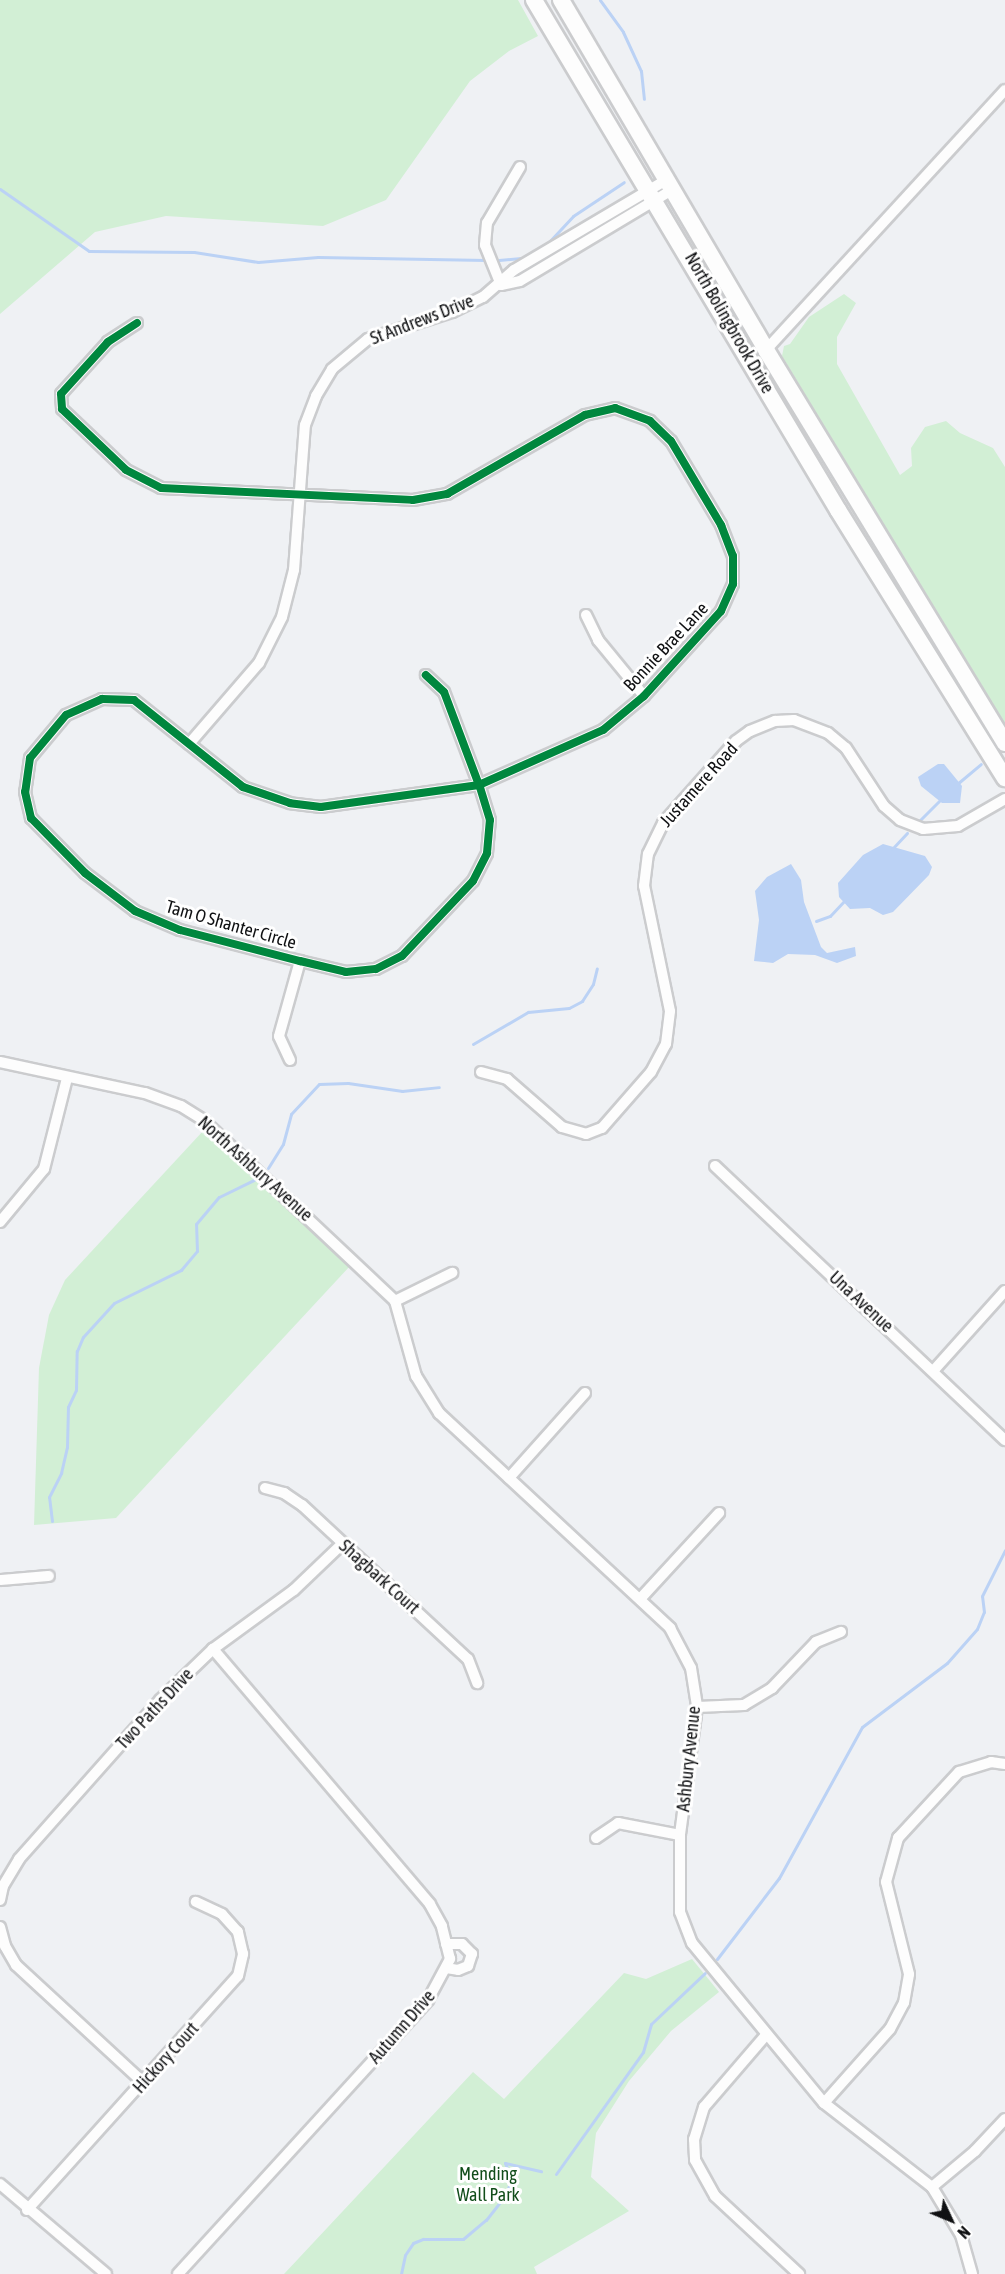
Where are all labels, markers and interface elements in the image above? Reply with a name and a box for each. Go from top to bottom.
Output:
street label: North Bolingbrook Drive [680,249,778,397]
street label: St Andrews Drive [367,290,477,350]
street label: Bonnie Brae Lane [619,598,713,696]
street label: Justamere Road [656,738,742,832]
street label: Tam O Shanter Circle [163,896,299,954]
street label: North Ashbury Avenue [193,1112,317,1226]
street label: Una Avenue [824,1267,898,1337]
street label: Shagbark Court [334,1535,424,1619]
street label: Two Paths Drive [112,1664,198,1754]
street label: Ashbury Avenue [673,1705,705,1813]
street label: Autumn Drive [364,1986,440,2068]
street label: Hickory Court [129,2018,203,2098]
park label: Mending Wall Park [457,2164,519,2206]
north arrow [921,2190,981,2250]
text: N [954,2223,974,2242]

